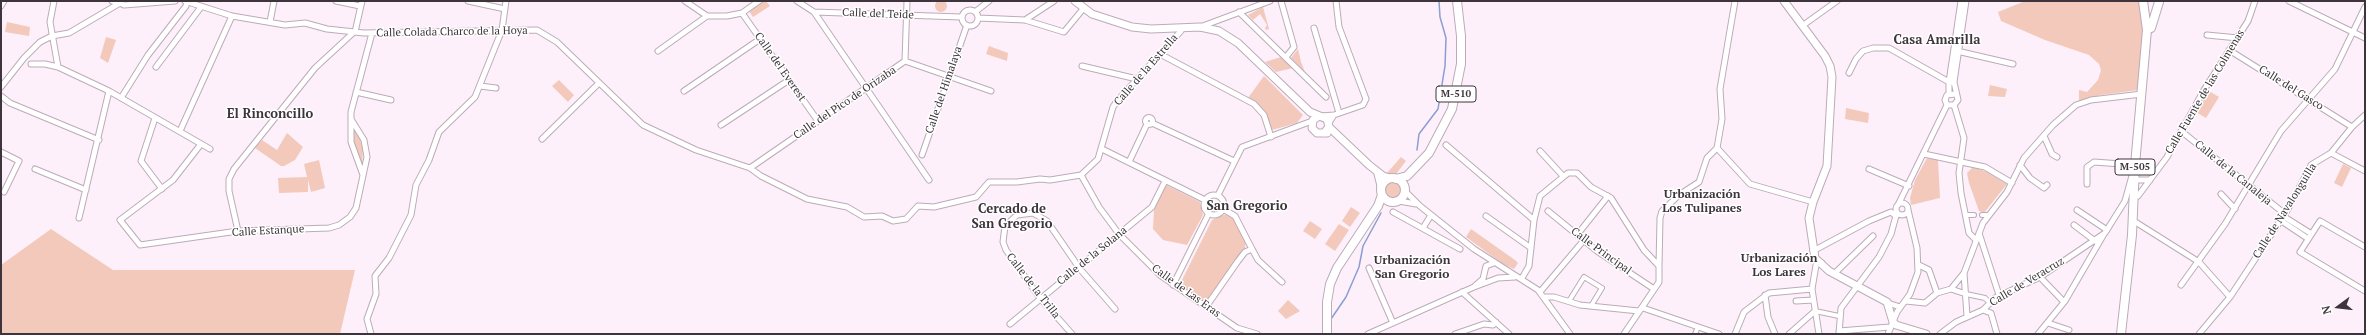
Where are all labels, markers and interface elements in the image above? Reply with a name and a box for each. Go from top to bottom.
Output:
street label: Calle del Teide [842,6,914,22]
street label: Calle Colada Charco de la Hoya [376,24,528,40]
street label: Calle Fuente de las Colmenas [2163,27,2247,157]
street label: Calle del Everest [751,30,809,104]
street label: Calle de la Estrella [1111,32,1181,108]
district label: Casa Amarilla [1894,32,1980,48]
street label: Calle del Himalaya [923,45,965,135]
street label: Calle del Gasco [2256,63,2326,113]
street label: Calle del Pico de Orizaba [791,64,899,142]
road number: M-510 [1436,86,1476,102]
district label: El Rinconcillo [227,106,313,122]
street label: Calle de la Canaleja [2192,138,2274,208]
road number: M-505 [2115,159,2155,175]
street label: Calle de Navalonguilla [2250,161,2320,261]
district label: Urbanización Los Tulipanes [1662,188,1742,216]
district label: San Gregorio [1207,198,1287,214]
district label: Cercado de San Gregorio [972,201,1052,232]
street label: Calle Estanque [231,223,305,239]
street label: Calle de la Solana [1054,224,1130,288]
street label: Calle Principal [1568,225,1634,277]
street label: Calle de la Trilla [1003,251,1063,321]
district label: Urbanización Los Lares [1741,252,1817,280]
district label: Urbanización San Gregorio [1374,254,1450,282]
street label: Calle de Veracruz [1987,255,2067,309]
street label: Calle de Las Eras [1149,262,1223,320]
north arrow [2318,287,2358,327]
text: N [2319,304,2334,316]

